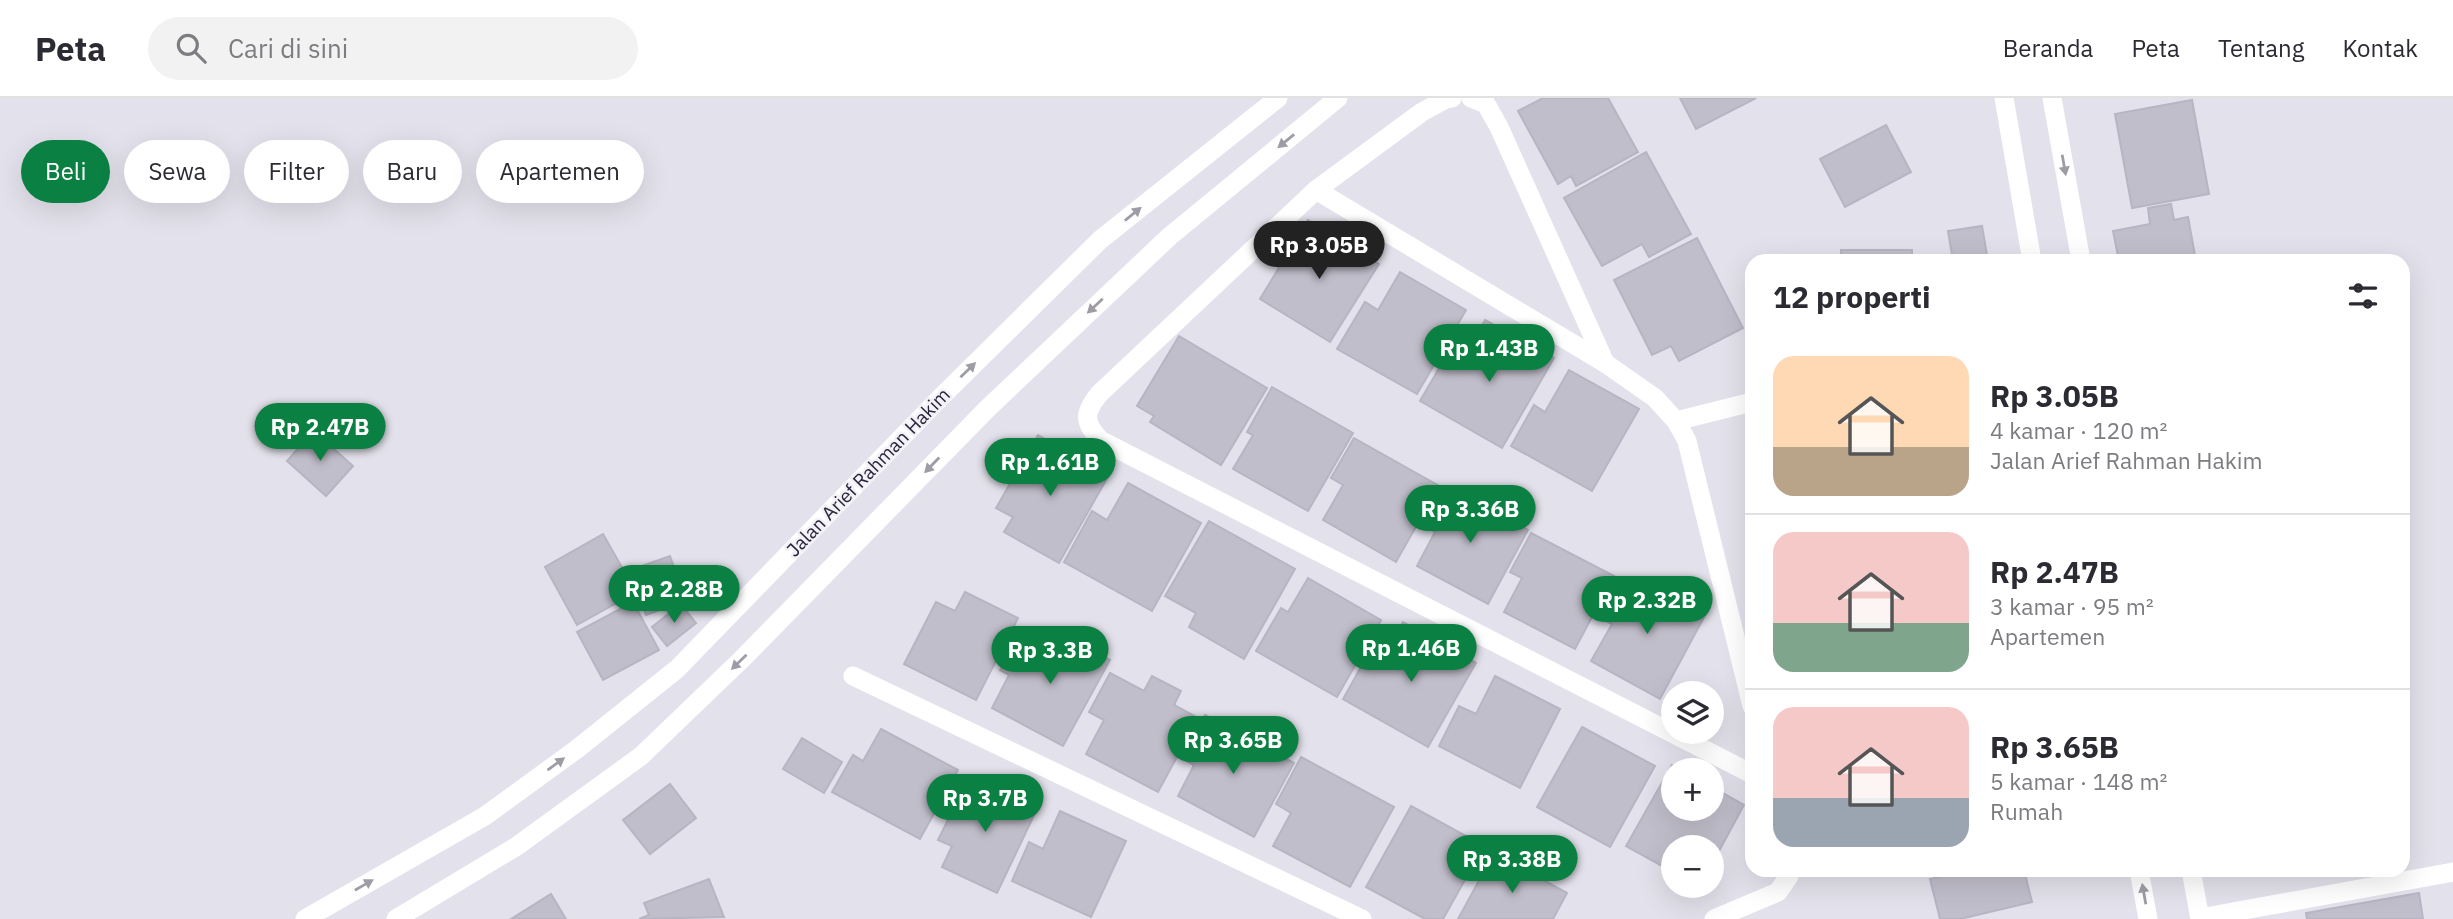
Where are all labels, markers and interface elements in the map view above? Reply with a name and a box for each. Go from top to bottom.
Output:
search box [148,17,638,80]
text: Peta [35,27,106,70]
icon: search [172,29,210,67]
text: Cari di sini [228,31,348,65]
text: Beranda [2003,32,2093,64]
text: Peta [2131,32,2180,64]
text: Tentang [2218,32,2304,64]
text: Kontak [2342,32,2418,64]
one-way arrow [1277,133,1294,148]
chip: Beli [21,140,110,203]
chip: Sewa [124,140,230,203]
chip: Filter [244,140,349,203]
chip: Baru [363,140,462,203]
chip: Apartemen [476,140,644,203]
one-way arrow [2059,154,2070,176]
one-way arrow [1123,207,1141,222]
pin: Rp 3.05B [1247,222,1391,281]
text: Rp 3.05B [1270,229,1368,259]
text: 12 properti [1773,277,1931,316]
icon: filters [2344,277,2382,315]
one-way arrow [1087,298,1104,315]
pin: Rp 1.43B [1417,324,1561,384]
text: Rp 1.43B [1440,332,1538,362]
one-way arrow [959,362,976,379]
text: Rp 3.05B [1990,376,2119,415]
street label: Jalan Arief Rahman Hakim [781,383,955,561]
icon: home [1829,384,1913,468]
pin: Rp 2.47B [248,404,392,463]
text: Rp 2.47B [271,411,369,441]
text: 4 kamar · 120 m² [1990,415,2168,445]
pin: Rp 1.61B [978,438,1122,498]
text: Jalan Arief Rahman Hakim [1990,445,2263,475]
text: Rp 1.61B [1001,446,1099,476]
one-way arrow [925,456,941,473]
pin: Rp 3.36B [1398,486,1542,545]
text: Rp 3.36B [1421,493,1519,523]
text: Rp 2.47B [1990,552,2119,591]
icon: home [1829,560,1913,644]
pin: Rp 2.28B [602,566,746,625]
text: Rp 2.28B [625,573,723,603]
pin: Rp 2.32B [1575,576,1719,636]
text: Rp 2.32B [1598,584,1696,614]
text: 3 kamar · 95 m² [1990,591,2154,621]
text: Apartemen [1990,621,2105,651]
pin: Rp 1.46B [1339,624,1483,684]
pin: Rp 3.3B [985,626,1115,686]
text: Rp 1.46B [1362,632,1460,662]
text: Rp 3.3B [1008,634,1093,664]
one-way arrow [730,654,747,671]
map controls [1661,681,1724,898]
button: layers [1661,681,1724,744]
pin: Rp 3.65B [1161,716,1305,776]
text: Rp 3.65B [1184,724,1282,754]
text: Rp 3.65B [1990,727,2119,766]
icon: home [1829,735,1913,819]
one-way arrow [547,758,565,772]
button: + [1661,758,1724,821]
text: 5 kamar · 148 m² [1990,766,2168,796]
pin: Rp 3.7B [920,774,1050,834]
text: Rp 3.7B [943,782,1028,812]
text: Rumah [1990,796,2063,826]
button: − [1661,835,1724,898]
pin: Rp 3.38B [1440,836,1584,895]
text: Rp 3.38B [1463,843,1561,873]
one-way arrow [354,879,374,891]
one-way arrow [2138,883,2149,905]

